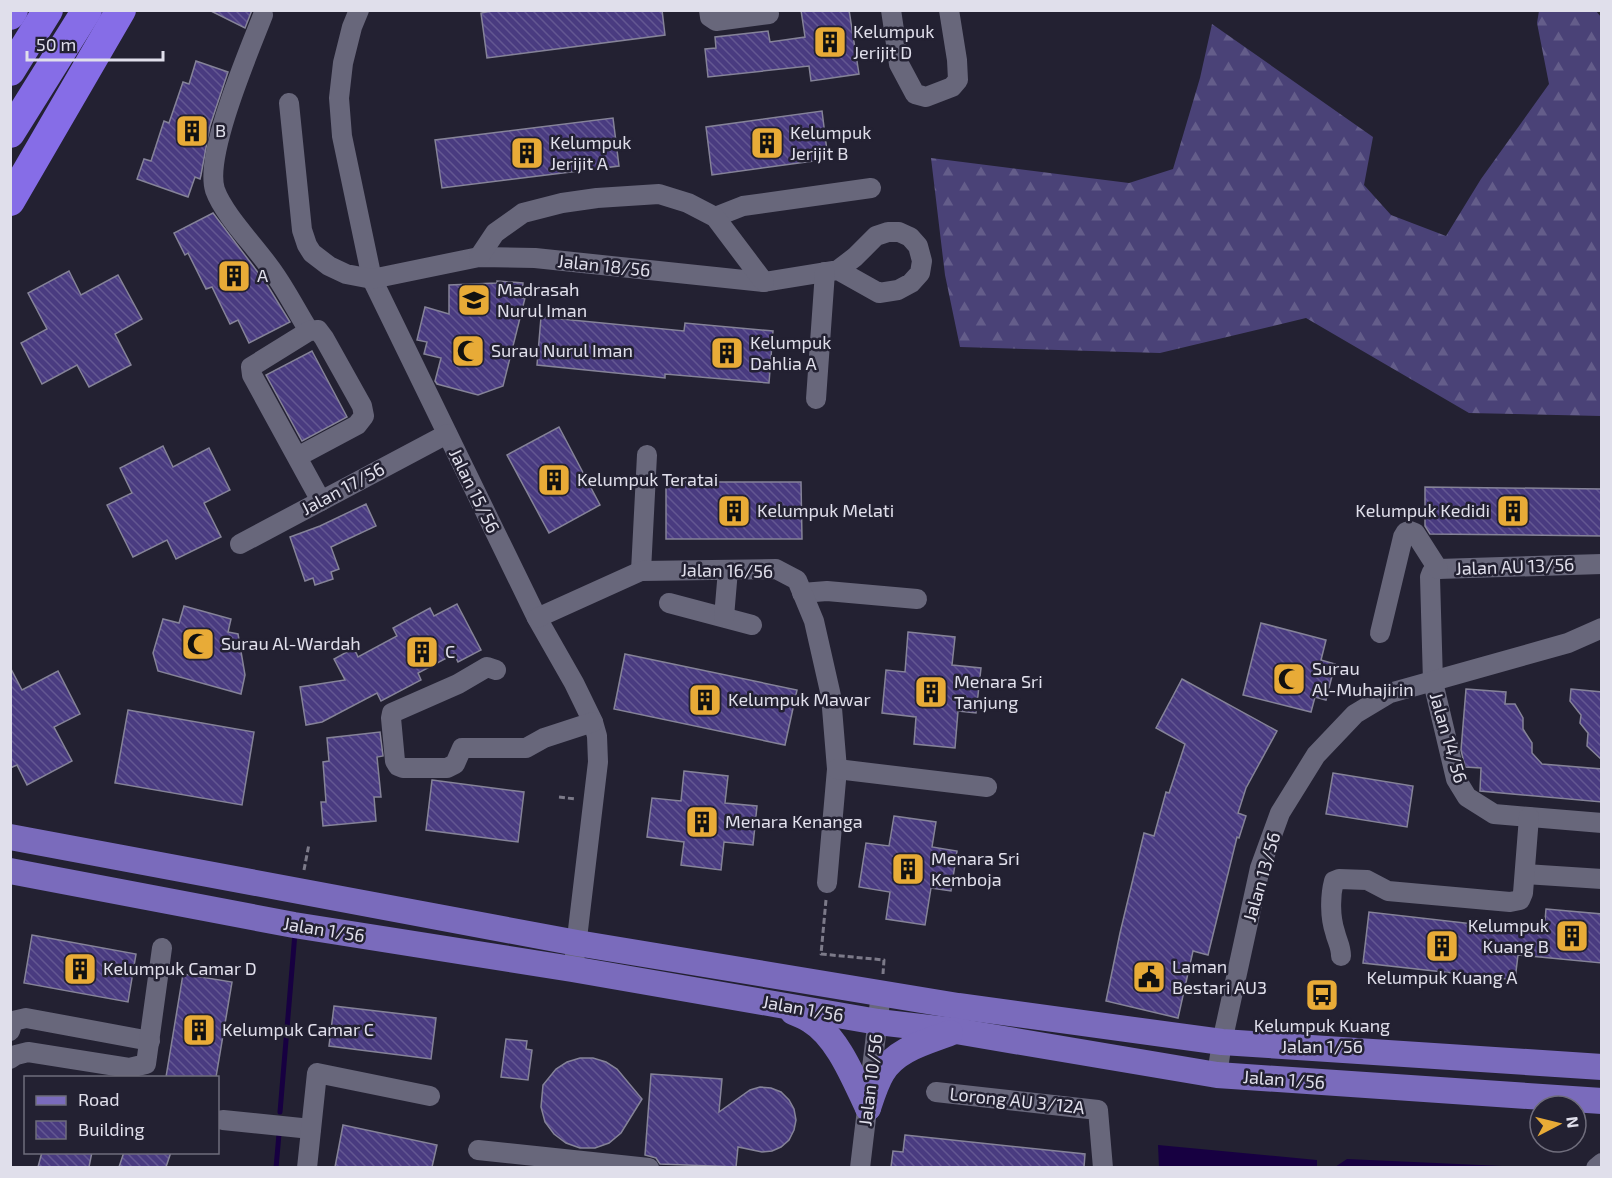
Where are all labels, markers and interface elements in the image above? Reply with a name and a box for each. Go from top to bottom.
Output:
place label: Kelumpuk Jerijit D [853,20,934,63]
scale bar [27,24,164,62]
building icon: Kelumpuk Jerijit D [812,24,848,60]
text: 50 m [36,33,76,55]
building icon: B [174,113,210,149]
place label: B [215,119,226,141]
place label: Kelumpuk Jerijit B [790,121,871,164]
building icon: Kelumpuk Jerijit B [749,125,785,161]
place label: Kelumpuk Jerijit A [550,131,631,174]
building icon: Kelumpuk Jerijit A [509,135,545,171]
street label: Jalan 18/56 [557,249,652,281]
building icon: A [216,258,252,294]
place label: A [257,264,269,286]
place label: Madrasah Nurul Iman [497,278,587,321]
school or university icon: Madrasah Nurul Iman [456,282,492,318]
place label: Kelumpuk Dahlia A [750,331,831,374]
mosque icon: Surau Nurul Iman [450,333,486,369]
building icon: Kelumpuk Dahlia A [709,335,745,371]
place label: Surau Nurul Iman [491,339,633,361]
street label: Jalan 15/56 [445,445,505,537]
street label: Jalan 17/56 [297,457,388,519]
building icon: Kelumpuk Teratai [536,462,572,498]
place label: Kelumpuk Teratai [577,468,718,490]
building icon: Kelumpuk Melati [716,493,752,529]
building icon: Kelumpuk Kedidi [1495,493,1531,529]
place label: Kelumpuk Melati [757,499,894,521]
place label: Kelumpuk Kedidi [1355,499,1490,521]
street label: Jalan AU 13/56 [1455,553,1575,579]
street label: Jalan 16/56 [681,558,773,582]
mosque icon: Surau Al-Wardah [180,626,216,662]
place label: Surau Al-Wardah [221,632,361,654]
building icon: C [404,634,440,670]
place label: C [445,640,455,662]
place label: Surau Al-Muhajirin [1312,657,1414,700]
mosque icon: Surau Al-Muhajirin [1271,661,1307,697]
place label: Menara Sri Tanjung [954,670,1043,713]
building icon: Menara Sri Tanjung [913,674,949,710]
building icon: Kelumpuk Mawar [687,682,723,718]
place label: Kelumpuk Mawar [728,688,871,710]
street label: Jalan 14/56 [1426,690,1472,786]
building icon: Menara Kenanga [684,804,720,840]
place label: Menara Kenanga [725,810,863,832]
street label: Jalan 13/56 [1238,829,1284,924]
place label: Menara Sri Kemboja [931,847,1020,890]
building icon: Menara Sri Kemboja [890,851,926,887]
street label: Jalan 1/56 [282,912,366,946]
place label: Kelumpuk Kuang B [1468,914,1549,957]
building icon: Kelumpuk Kuang B [1554,918,1590,954]
building icon: Kelumpuk Kuang A [1424,928,1460,964]
building icon: Kelumpuk Camar D [62,951,98,987]
place label: Laman Bestari AU3 [1172,955,1267,998]
place label: Kelumpuk Camar D [103,957,257,979]
public building icon: Laman Bestari AU3 [1131,959,1167,995]
place label: Kelumpuk Kuang A [1366,966,1518,988]
bus stop icon: Kelumpuk Kuang Jalan 1/56 [1304,977,1340,1013]
street label: Jalan 1/56 [761,990,846,1026]
building icon: Kelumpuk Camar C [181,1012,217,1048]
place label: Kelumpuk Kuang Jalan 1/56 [1254,1014,1390,1057]
place label: Kelumpuk Camar C [222,1018,374,1040]
street label: Jalan 10/56 [853,1032,887,1127]
street label: Jalan 1/56 [1242,1065,1326,1093]
legend [24,1076,219,1154]
street label: Lorong AU 3/12A [948,1082,1087,1118]
text: Road [78,1088,119,1110]
north arrow [1528,1094,1588,1154]
text: N [1563,1115,1584,1129]
text: Building [78,1118,145,1140]

